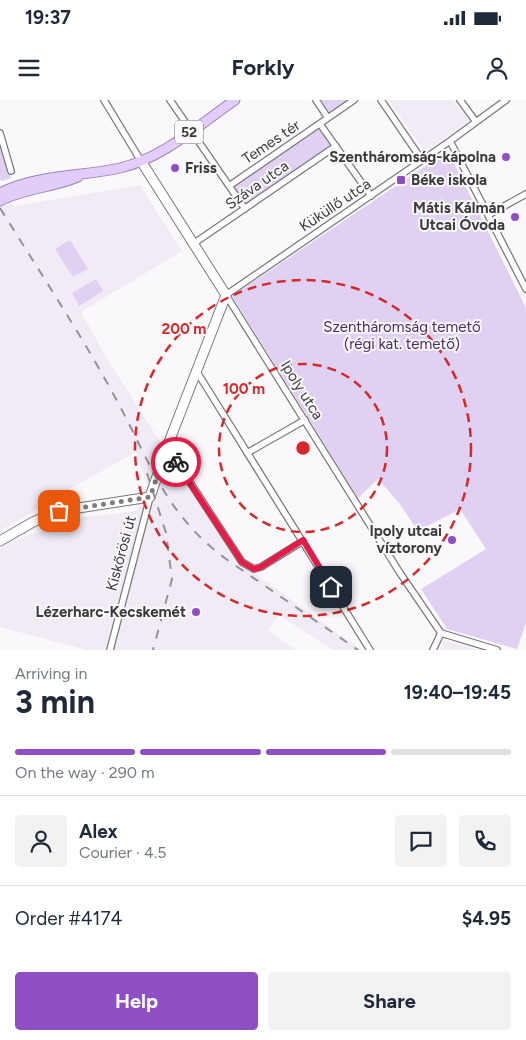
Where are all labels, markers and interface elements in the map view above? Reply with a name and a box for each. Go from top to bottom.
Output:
text: 19:37 [25,6,71,29]
icon: menu [15,54,43,82]
text: Forkly [231,54,295,81]
icon: person [483,54,511,82]
street label: Temes tér [239,116,303,168]
road number: 52 [175,121,203,144]
place label: Szentháromság-kápolna [329,148,496,166]
marker: Szentháromság-kápolna [500,151,512,163]
street label: Száva utca [222,157,292,213]
place label: Friss [185,159,217,177]
marker: Friss [169,162,181,174]
place label: Béke iskola [411,171,487,189]
marker: Béke iskola [395,174,407,186]
street label: Küküllő utca [296,175,374,235]
place label: Mátis Kálmán Utcai Óvoda [413,199,505,234]
marker: Mátis Kálmán Utcai Óvoda [509,211,521,223]
park label: Szentháromság temető (régi kat. temető) [323,318,481,353]
text: 200 m [162,320,206,338]
street label: Ipoly utca [277,357,327,423]
text: 100 m [223,380,265,398]
courier [151,437,201,487]
centre of rings [294,439,312,457]
icon: bike [162,448,190,476]
pin [38,490,80,532]
icon: bag [45,497,73,525]
street label: Kiskőrösi út [102,513,140,593]
place label: Ipoly utcai víztorony [370,522,442,557]
marker: Ipoly utcai víztorony [446,534,458,546]
pin [310,566,352,608]
icon: home [317,573,345,601]
place label: Lézerharc-Kecskemét [35,603,186,621]
marker: Lézerharc-Kecskemét [190,606,202,618]
text: Arriving in [15,664,87,683]
text: 19:40–19:45 [404,681,511,704]
text: 3 min [15,683,95,721]
text: On the way · 290 m [15,763,155,782]
button: person [15,815,67,867]
button: chat [395,815,447,867]
button: phone [459,815,511,867]
text: Alex [79,820,118,843]
text: Courier · 4.5 [79,843,166,862]
text: Order #4174 [15,907,122,930]
text: $4.95 [462,907,511,930]
button: Help [15,972,258,1030]
button: Share [268,972,511,1030]

